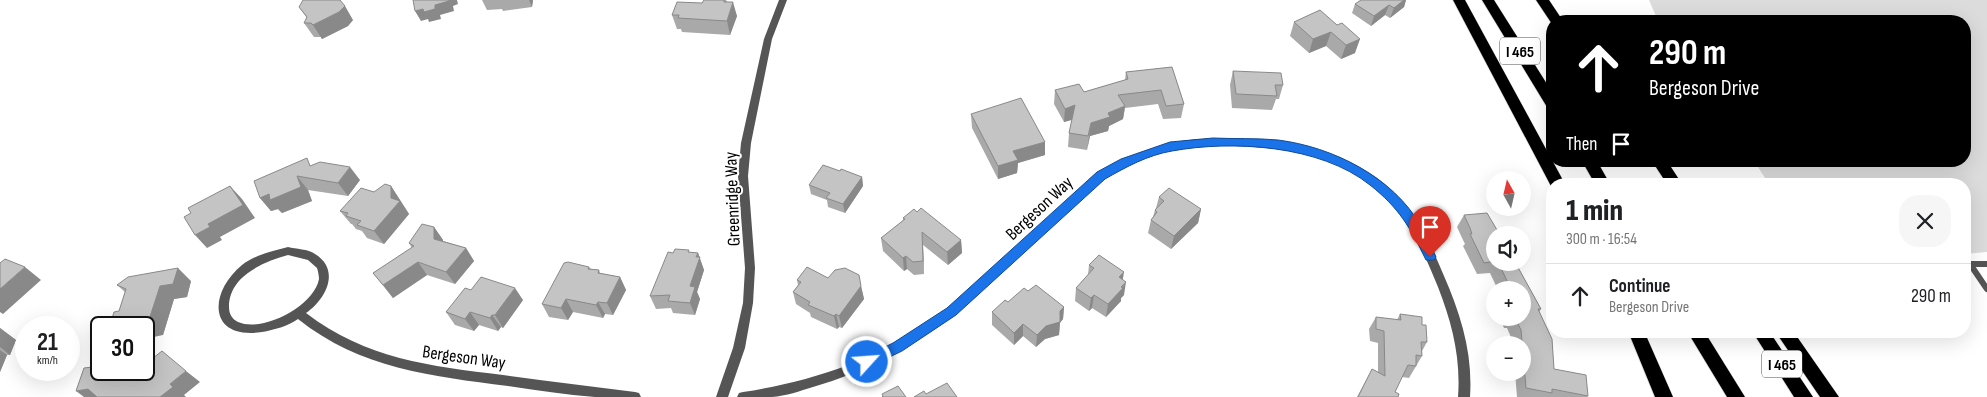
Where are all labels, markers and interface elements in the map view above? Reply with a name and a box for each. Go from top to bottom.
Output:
text: 290 m [1649,32,1726,75]
icon: ahead [1566,35,1631,100]
road number: I 465 [1500,37,1540,64]
text: Bergeson Drive [1649,75,1759,102]
icon: arrive [1607,130,1635,158]
text: Then [1566,133,1597,156]
street label: Greenridge Way [720,151,745,246]
north arrow [1486,171,1531,216]
map controls [1486,171,1531,381]
street label: Bergeson Way [1002,172,1077,245]
text: 1 min [1566,193,1623,229]
button: close [1899,195,1951,247]
pin [1409,206,1451,257]
icon: arrive [1416,213,1444,241]
button: sound [1486,226,1531,271]
text: 300 m · 16:54 [1566,230,1637,249]
text: Continue [1609,275,1670,298]
button: + [1486,281,1531,326]
icon: ahead [1566,282,1594,310]
text: 290 m [1911,285,1951,308]
text: Bergeson Drive [1609,298,1689,317]
speed limit sign: 30 [90,316,155,381]
text: 21 [37,327,58,358]
position arrow [840,335,892,387]
button: − [1486,336,1531,381]
street label: Bergeson Way [421,341,507,374]
road number: I 465 [1762,350,1802,378]
text: km/h [37,353,58,368]

